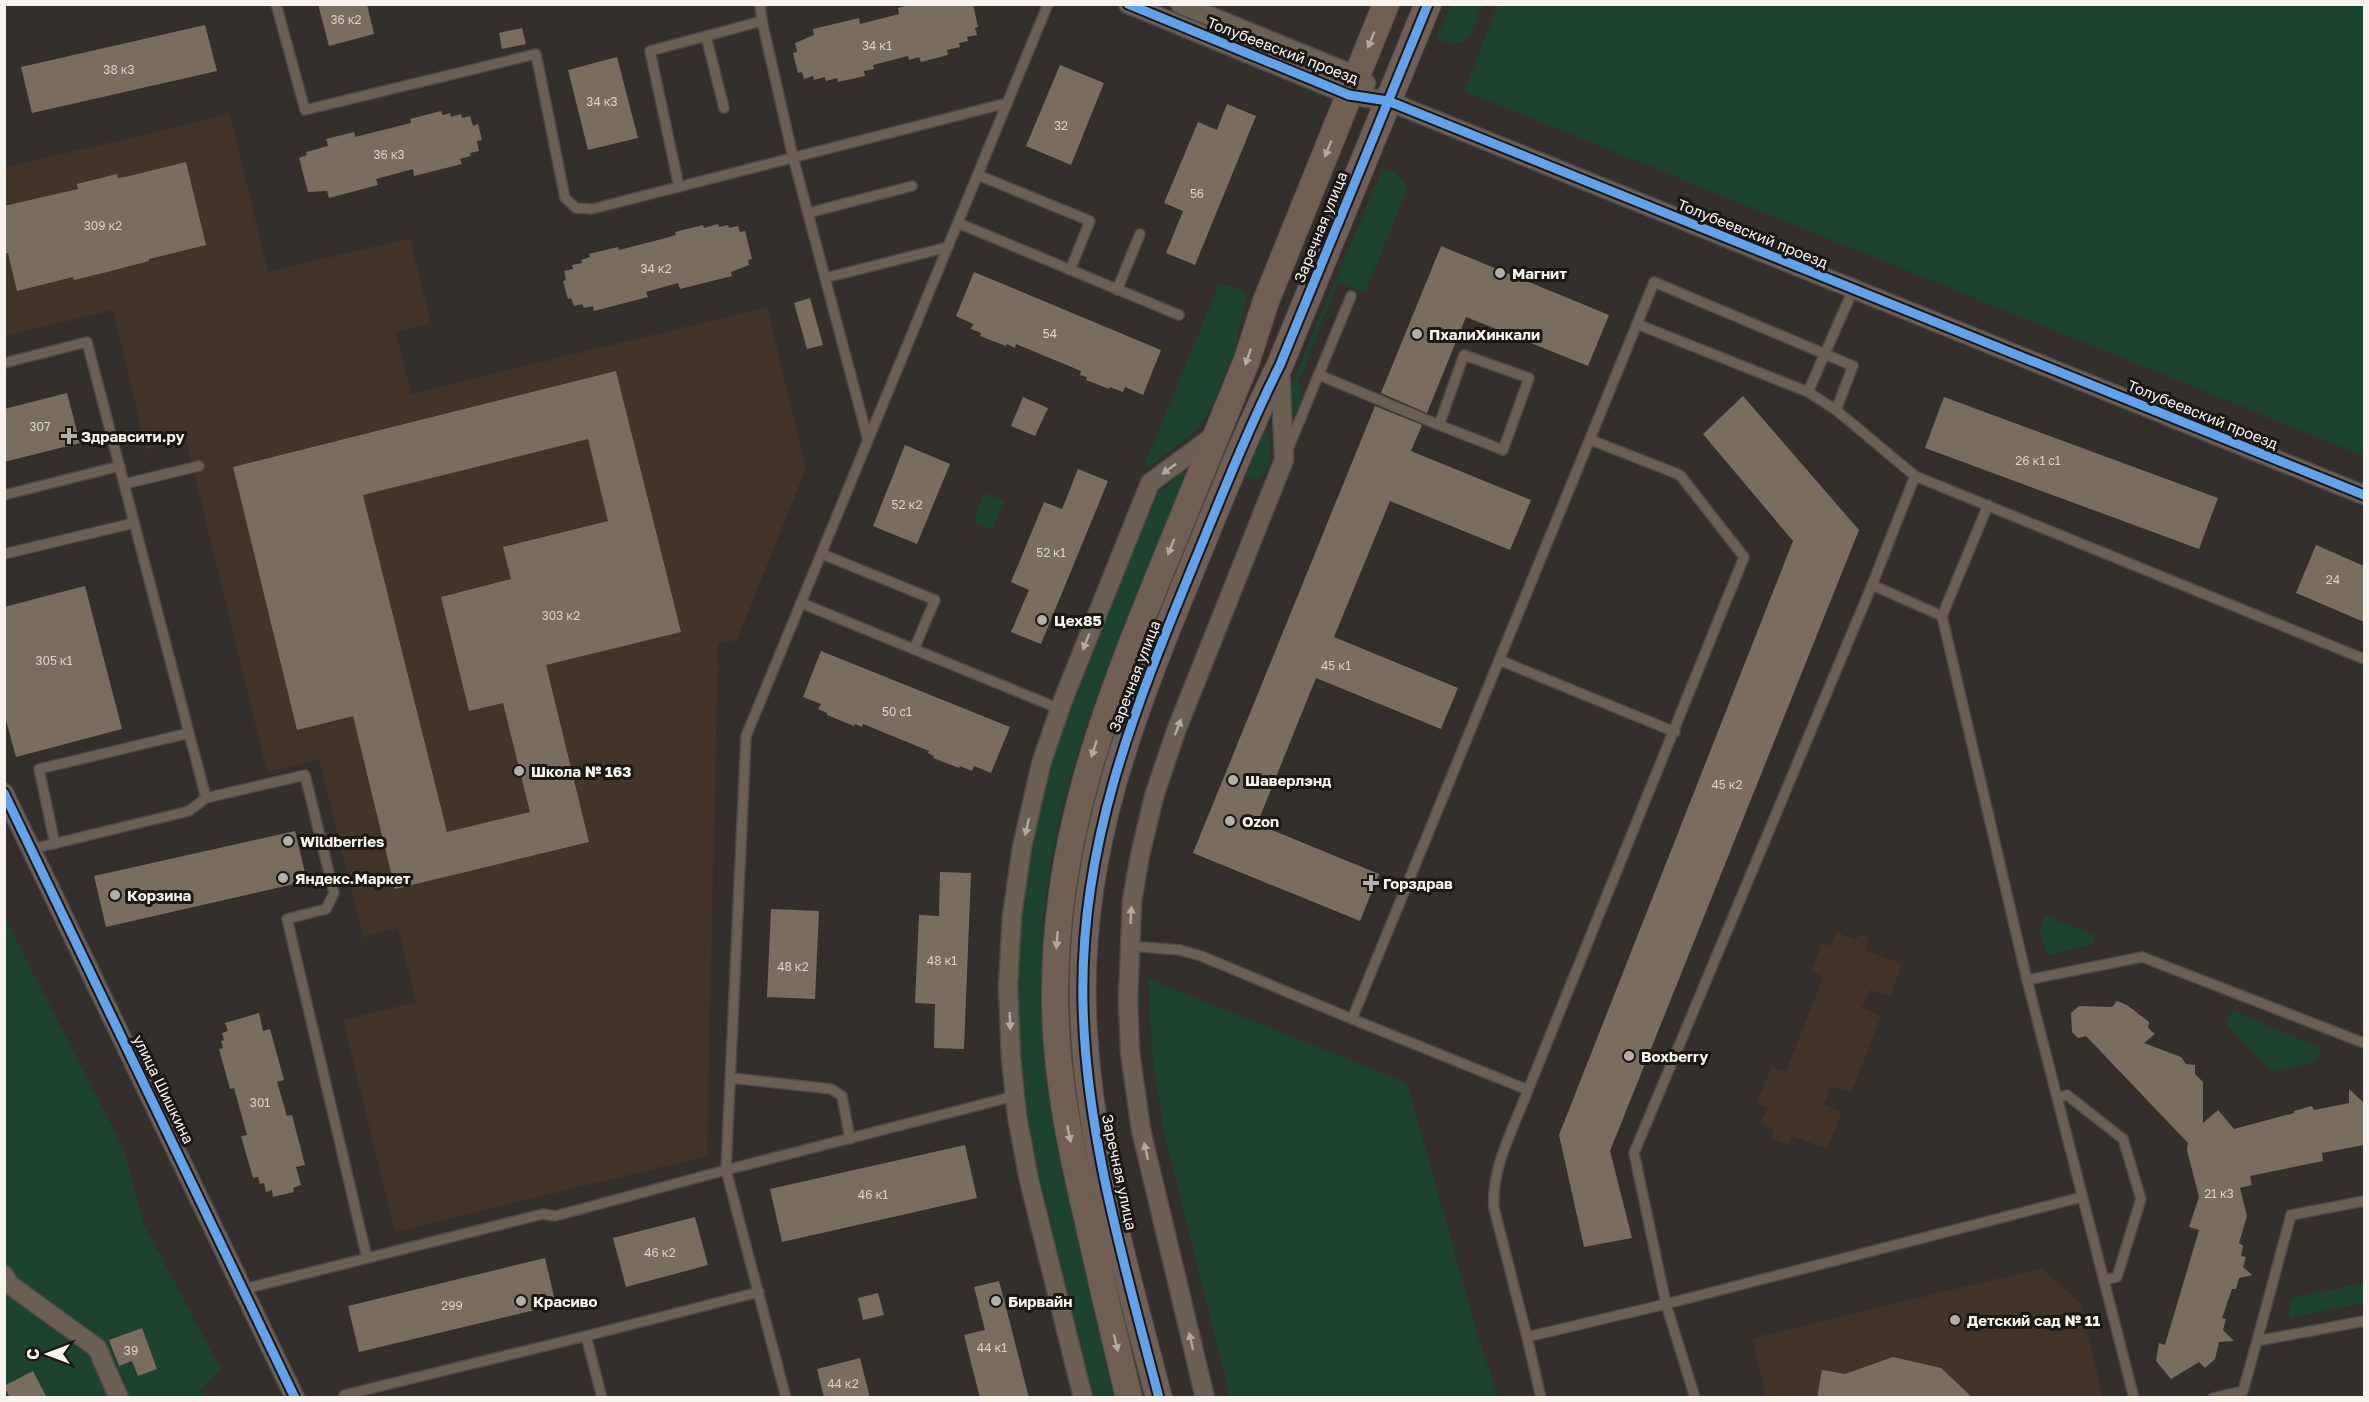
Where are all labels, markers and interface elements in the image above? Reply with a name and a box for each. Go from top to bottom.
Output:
house number: 36 к2 [330,12,362,27]
street label: Толубеевский проезд [1205,13,1361,87]
one-way arrow [1366,32,1376,50]
house number: 34 к1 [862,38,892,53]
house number: 38 к3 [103,62,135,77]
house number: 34 к3 [586,94,618,109]
house number: 32 [1054,118,1068,133]
one-way arrow [1322,140,1332,158]
house number: 36 к3 [373,147,405,162]
street label: Заречная улица [1290,169,1350,285]
house number: 56 [1190,186,1204,201]
street label: Толубеевский проезд [1675,195,1831,271]
house number: 309 к2 [84,218,122,233]
house number: 34 к2 [640,261,672,276]
place label: Магнит [1512,264,1567,282]
marker: Магнит [1493,266,1507,280]
place label: ПхалиХинкали [1429,325,1540,343]
house number: 54 [1043,326,1057,341]
marker: ПхалиХинкали [1410,327,1424,341]
one-way arrow [1242,348,1252,366]
street label: Толубеевский проезд [2125,376,2281,452]
house number: 307 [30,419,50,434]
place label: Здравсити.ру [81,427,184,445]
marker: Здравсити.ру [62,429,76,443]
house number: 26 к1 с1 [2015,453,2061,468]
one-way arrow [1162,463,1178,475]
house number: 52 к2 [892,497,922,512]
one-way arrow [1166,538,1176,556]
house number: 52 к1 [1036,545,1066,560]
house number: 24 [2326,572,2340,587]
house number: 303 к2 [542,608,580,623]
place label: Цех85 [1054,611,1102,629]
marker: Цех85 [1035,613,1049,627]
street label: Заречная улица [1104,618,1164,734]
one-way arrow [1081,633,1091,651]
house number: 305 к1 [35,653,73,668]
house number: 45 к1 [1321,658,1351,673]
house number: 50 с1 [882,704,912,719]
one-way arrow [1173,718,1183,736]
one-way arrow [1089,740,1098,758]
place label: Школа № 163 [531,762,631,780]
marker: Школа № 163 [512,764,526,778]
place label: Шаверлэнд [1245,771,1332,789]
marker: Шаверлэнд [1226,773,1240,787]
house number: 45 к2 [1711,777,1743,792]
place label: Ozon [1242,812,1279,830]
marker: Ozon [1223,814,1237,828]
one-way arrow [1021,818,1031,836]
place label: Wildberries [300,832,384,850]
marker: Wildberries [281,834,295,848]
place label: Яндекс.Маркет [295,869,411,887]
marker: Яндекс.Маркет [276,871,290,885]
place label: Горздрав [1383,874,1453,892]
marker: Горздрав [1364,876,1378,890]
place label: Корзина [127,886,192,904]
marker: Корзина [108,888,122,902]
one-way arrow [1126,906,1135,925]
one-way arrow [1052,931,1062,950]
house number: 48 к1 [927,953,957,968]
house number: 48 к2 [777,959,809,974]
one-way arrow [1005,1011,1014,1030]
street label: улица Шишкина [130,1032,198,1146]
place label: Boxberry [1641,1047,1708,1065]
marker: Boxberry [1622,1049,1636,1063]
house number: 301 [250,1095,270,1110]
street label: Заречная улица [1099,1112,1141,1232]
one-way arrow [1065,1125,1074,1144]
one-way arrow [1141,1142,1151,1160]
house number: 21 к3 [2204,1186,2234,1201]
house number: 46 к1 [858,1187,888,1202]
house number: 46 к2 [644,1245,676,1260]
place label: Красиво [533,1292,597,1310]
place label: Бирвайн [1008,1292,1072,1310]
marker: Красиво [514,1294,528,1308]
marker: Бирвайн [989,1294,1003,1308]
house number: 299 [441,1298,463,1313]
place label: Детский сад № 11 [1967,1311,2101,1329]
marker: Детский сад № 11 [1948,1313,1962,1327]
north arrow [18,1324,78,1384]
one-way arrow [1186,1331,1196,1350]
one-way arrow [1111,1334,1121,1352]
house number: 44 к1 [977,1340,1007,1355]
house number: 39 [124,1343,138,1358]
text: С [23,1348,43,1360]
house number: 44 к2 [827,1376,859,1391]

